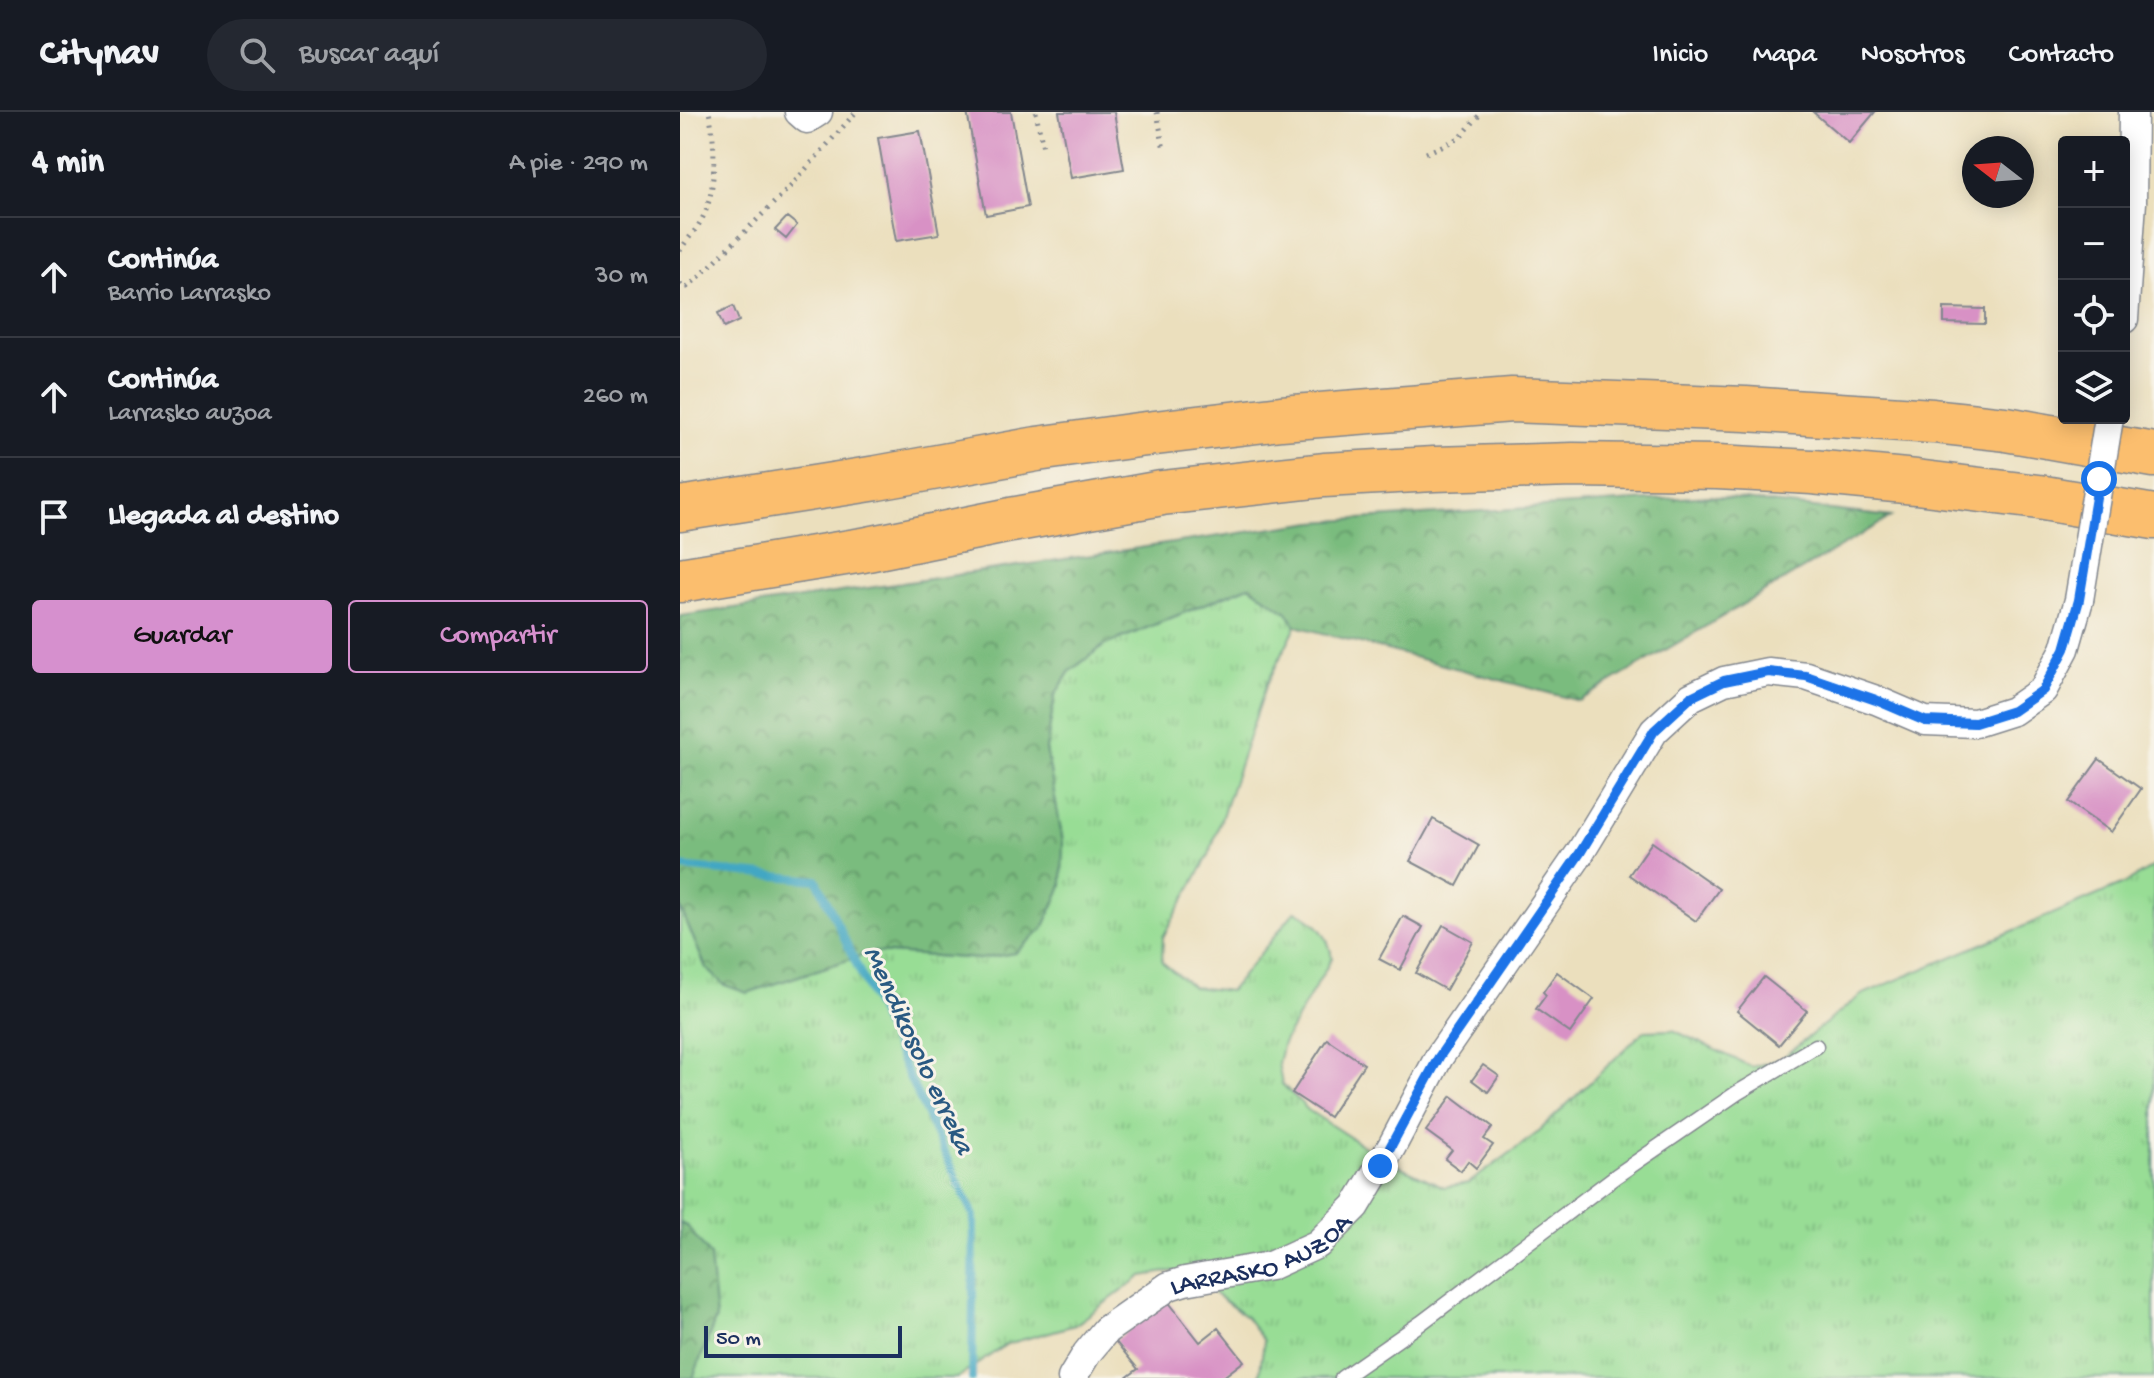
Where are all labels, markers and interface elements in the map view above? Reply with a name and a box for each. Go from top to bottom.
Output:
search box [207,19,767,91]
text: Citynav [40,33,159,77]
icon: search [235,33,279,77]
text: Buscar aquí [299,38,439,73]
text: Inicio [1652,39,1708,72]
text: Mapa [1752,39,1817,72]
text: Nosotros [1861,39,1965,72]
text: Contacto [2009,39,2114,72]
north arrow [1962,136,2034,208]
map controls [2058,136,2130,424]
button: + [2058,136,2130,208]
text: 4 min [32,144,104,184]
text: A pie · 290 m [509,149,648,180]
button: − [2058,208,2130,280]
text: Continúa [108,244,218,279]
icon: ahead [32,255,76,299]
text: 30 m [595,262,648,293]
text: Barrio Larrasko [108,279,271,310]
button: locate [2058,280,2130,352]
button: layers [2058,352,2130,424]
text: Continúa [108,364,218,399]
icon: ahead [32,375,76,419]
text: 260 m [583,382,648,413]
text: Larrasko auzoa [108,399,272,430]
route start [2081,461,2117,497]
icon: arrive [32,495,76,539]
text: Llegada al destino [108,500,339,535]
button: Guardar [32,600,332,673]
button: Compartir [348,600,648,673]
water label: Mendikosolo erreka [854,942,980,1161]
route end [1362,1148,1398,1184]
street label: LARRASKO AUZOA [1167,1207,1361,1305]
scale bar [704,1322,902,1358]
text: 50 m [716,1327,761,1353]

